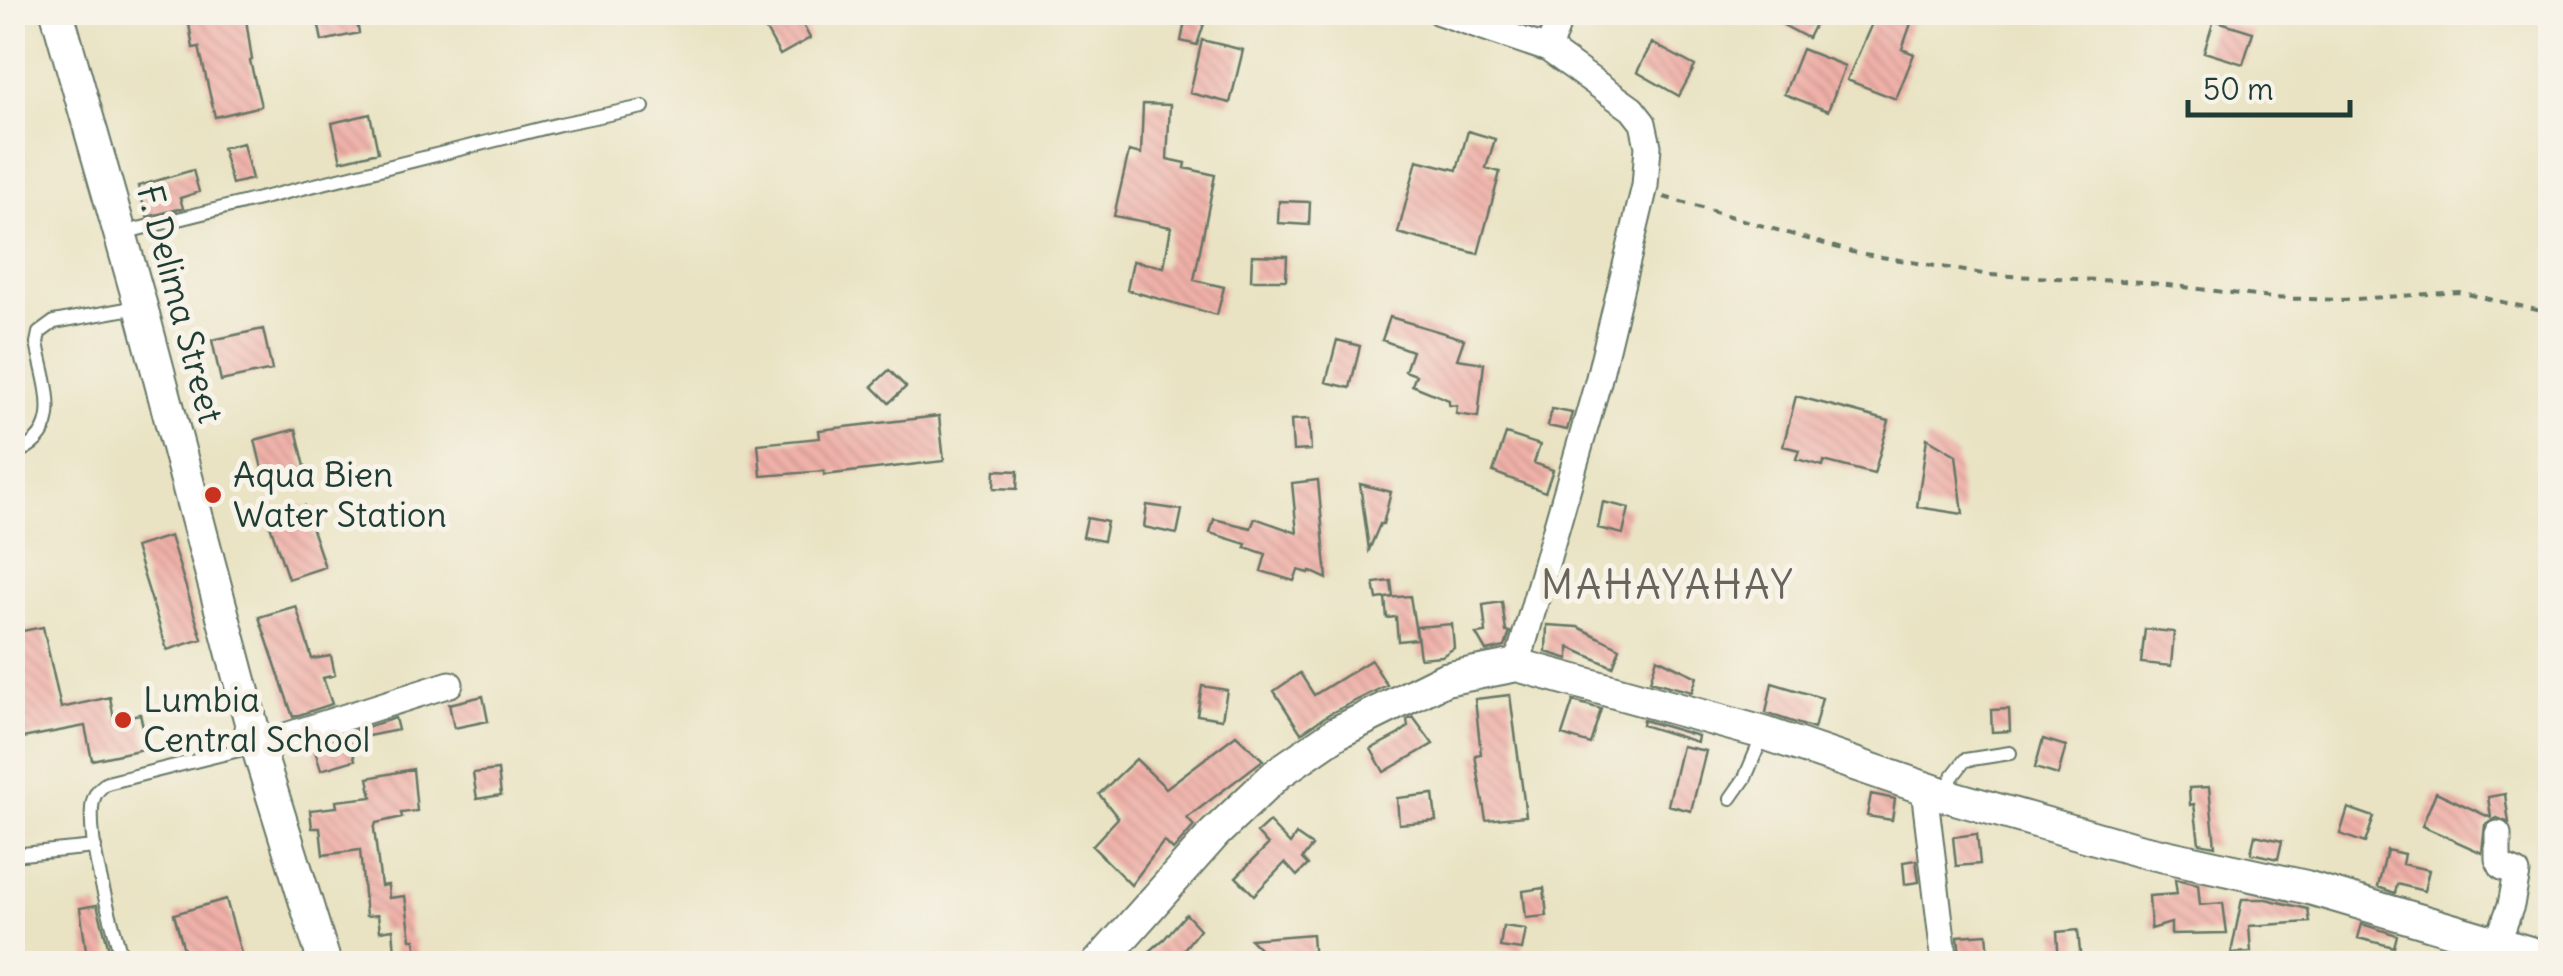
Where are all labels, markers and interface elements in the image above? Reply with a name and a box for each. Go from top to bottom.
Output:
scale bar [2188,55,2350,117]
text: 50 m [2203,70,2273,108]
street label: F. Delima Street [128,180,234,428]
place label: Aqua Bien Water Station [233,452,447,536]
marker: Aqua Bien Water Station [202,484,224,506]
district label: MAHAYAHAY [1541,560,1795,610]
place label: Lumbia Central School [143,677,370,761]
marker: Lumbia Central School [112,709,134,731]

